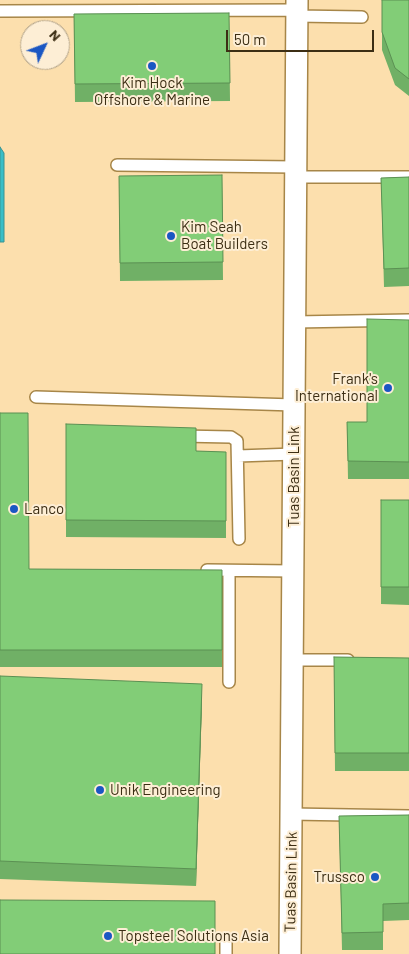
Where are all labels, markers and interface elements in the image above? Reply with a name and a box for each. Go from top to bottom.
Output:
north arrow [20,20,70,70]
scale bar [229,20,376,52]
text: N [46,26,65,44]
text: 50 m [234,30,266,48]
marker: Kim Hock Offshore & Marine [146,60,158,72]
place label: Kim Hock Offshore & Marine [94,74,210,109]
place label: Kim Seah Boat Builders [181,218,268,253]
marker: Kim Seah Boat Builders [165,230,177,242]
place label: Frank's International [295,370,378,405]
marker: Frank's International [382,382,394,394]
street label: Tuas Basin Link [285,427,303,527]
place label: Lanco [24,500,64,518]
marker: Lanco [8,503,20,515]
place label: Unik Engineering [110,781,221,799]
marker: Unik Engineering [94,784,106,796]
street label: Tuas Basin Link [281,831,301,933]
place label: Trussco [314,868,365,886]
marker: Trussco [369,871,381,883]
place label: Topsteel Solutions Asia [118,927,269,945]
marker: Topsteel Solutions Asia [102,930,114,942]

